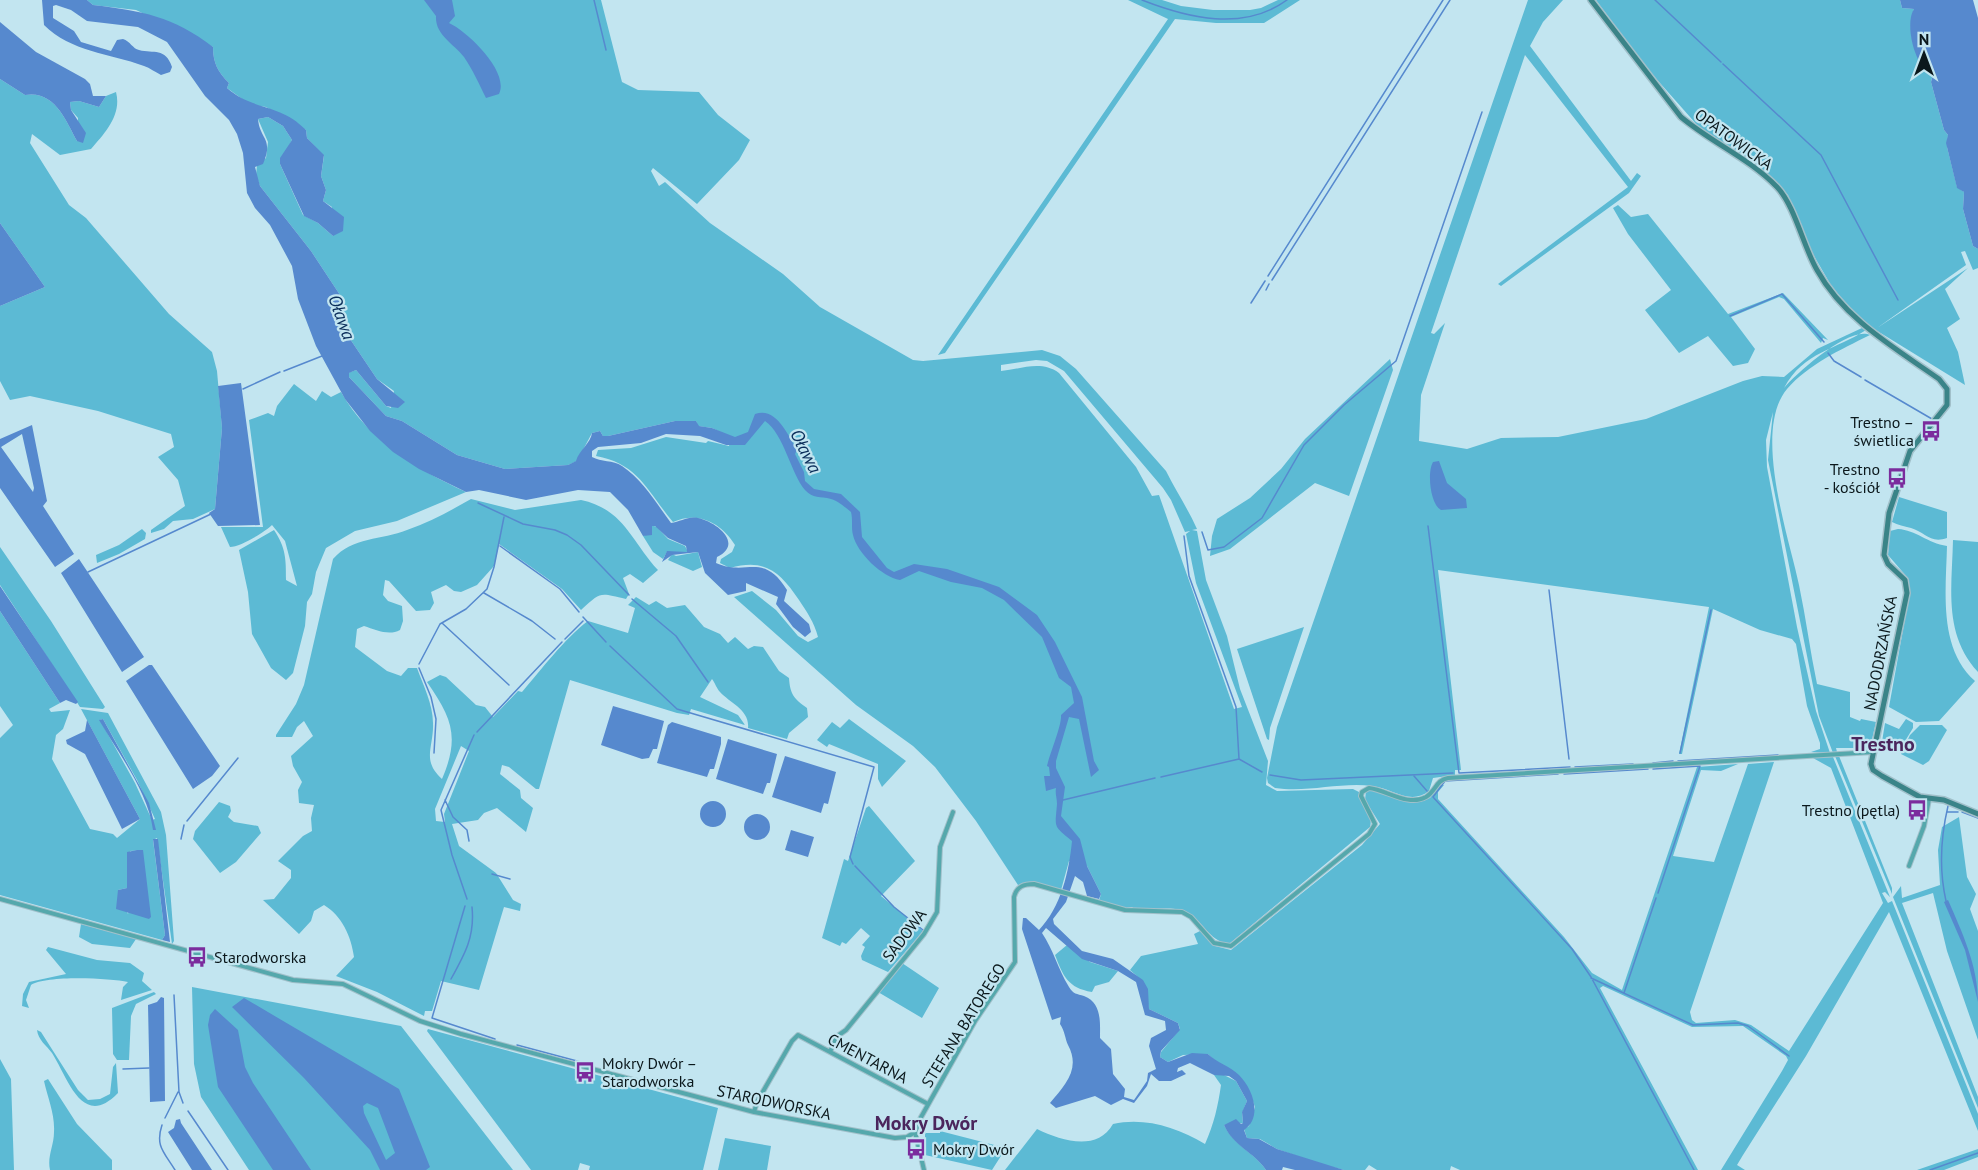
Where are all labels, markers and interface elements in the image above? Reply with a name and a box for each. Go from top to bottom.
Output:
north arrow [1894,24,1954,84]
text: N [1919,29,1929,49]
street label: OPATOWICKA [1691,104,1777,174]
water label: Oława [323,291,361,343]
place label: Trestno – świetlica [1850,412,1914,450]
bus stop icon: Trestno – świetlica [1919,419,1943,443]
water label: Oława [785,425,827,477]
place label: Trestno - kościół [1824,459,1880,497]
bus stop icon: Trestno - kościół [1885,466,1909,490]
street label: NADODRZAŃSKA [1859,593,1901,712]
district label: Trestno [1851,731,1915,757]
bus stop icon: Trestno (pętla) [1905,798,1929,822]
place label: Trestno (pętla) [1802,800,1900,820]
street label: SADOWA [878,904,931,965]
bus stop icon: Starodworska [185,945,209,969]
place label: Starodworska [214,947,306,967]
street label: STEFANA BATOREGO [917,959,1009,1091]
street label: CMENTARNA [824,1029,912,1088]
place label: Mokry Dwór – Starodworska [602,1053,697,1091]
bus stop icon: Mokry Dwór – Starodworska [573,1060,597,1084]
street label: STARODWORSKA [715,1080,833,1124]
district label: Mokry Dwór [875,1110,977,1136]
bus stop icon: Mokry Dwór [904,1137,928,1161]
place label: Mokry Dwór [933,1139,1015,1159]

